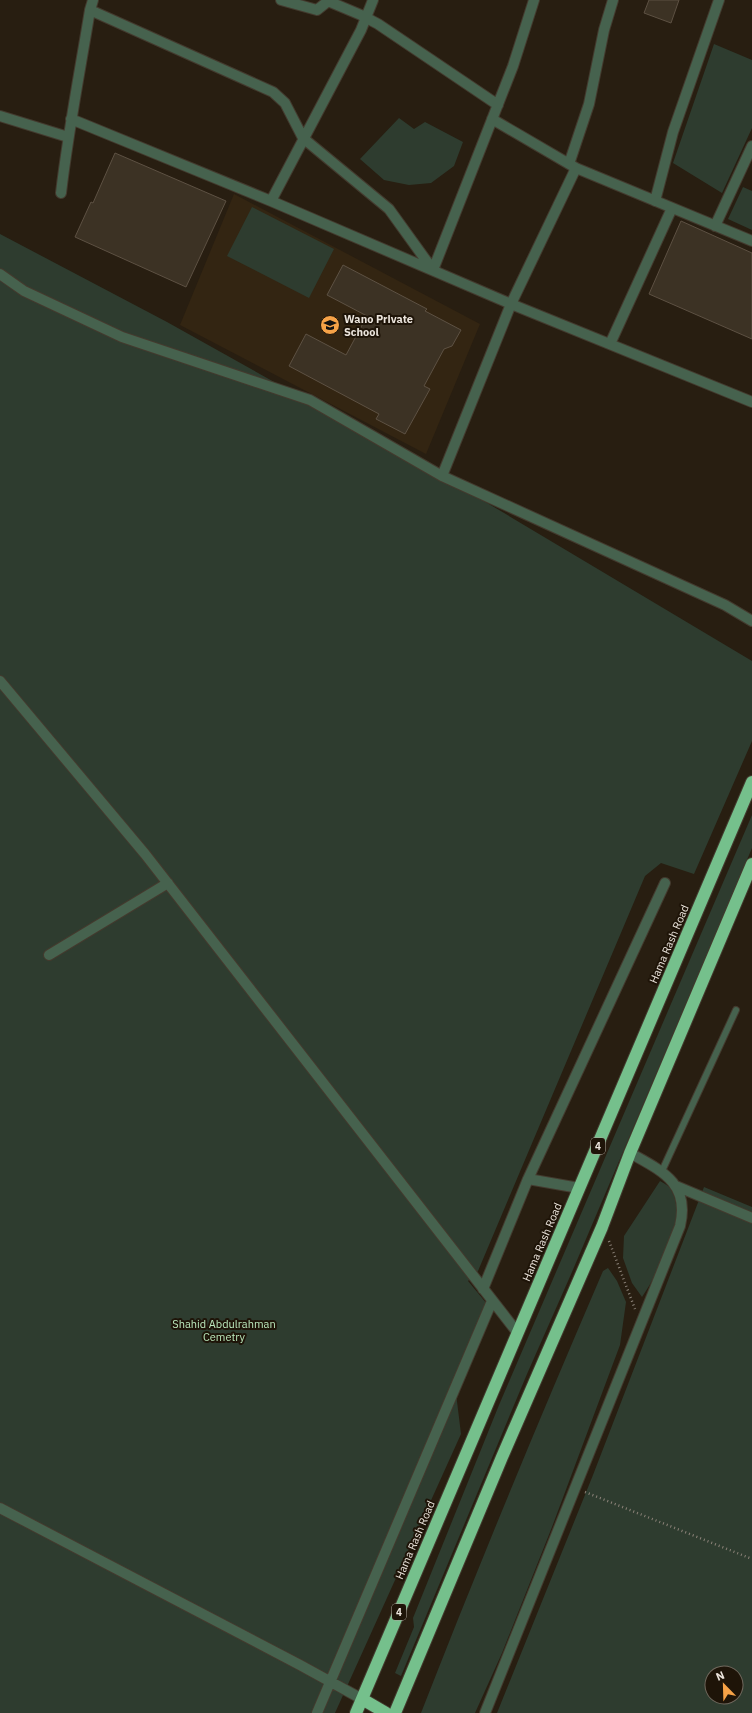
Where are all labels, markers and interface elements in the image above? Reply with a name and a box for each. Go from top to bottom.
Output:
place label: Wano Private School [344,312,413,339]
school or university icon: Wano Private School [319,314,341,336]
street label: Hama Rash Road [646,903,692,985]
road number: 4 [591,1138,605,1154]
street label: Hama Rash Road [519,1201,565,1283]
park label: Shahid Abdulrahman Cemetry [172,1317,276,1344]
street label: Hama Rash Road [392,1499,438,1581]
road number: 4 [392,1604,406,1620]
north arrow [704,1665,744,1705]
text: N [714,1668,727,1684]

